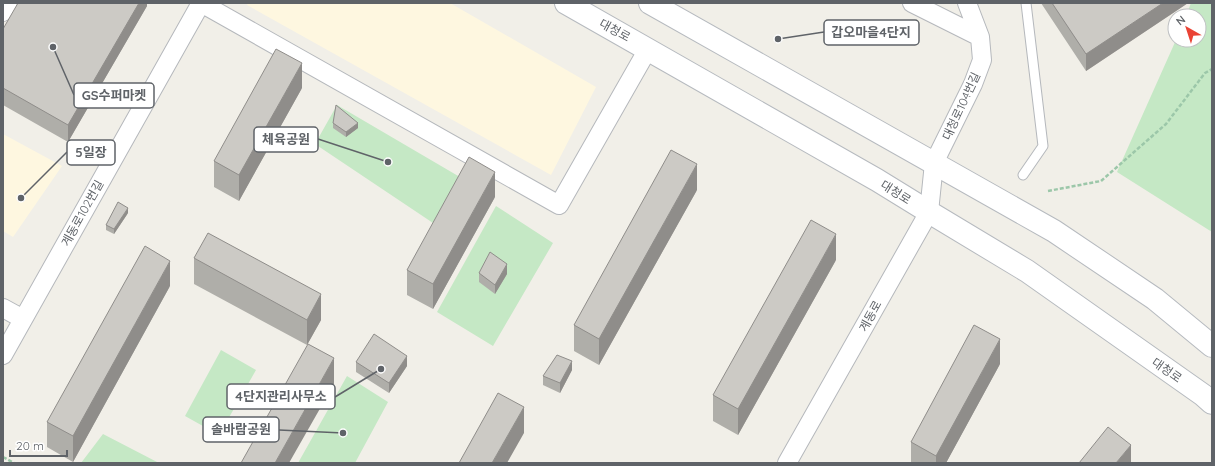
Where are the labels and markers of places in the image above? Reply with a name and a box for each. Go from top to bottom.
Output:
callout: 갑오마을4단지 [824,20,919,45]
callout: GS수퍼마켓 [74,83,154,108]
callout: 체육공원 [254,127,318,152]
callout: 5일장 [67,140,115,165]
callout: 4단지관리사무소 [227,384,335,409]
callout: 솔바람공원 [203,417,279,442]

